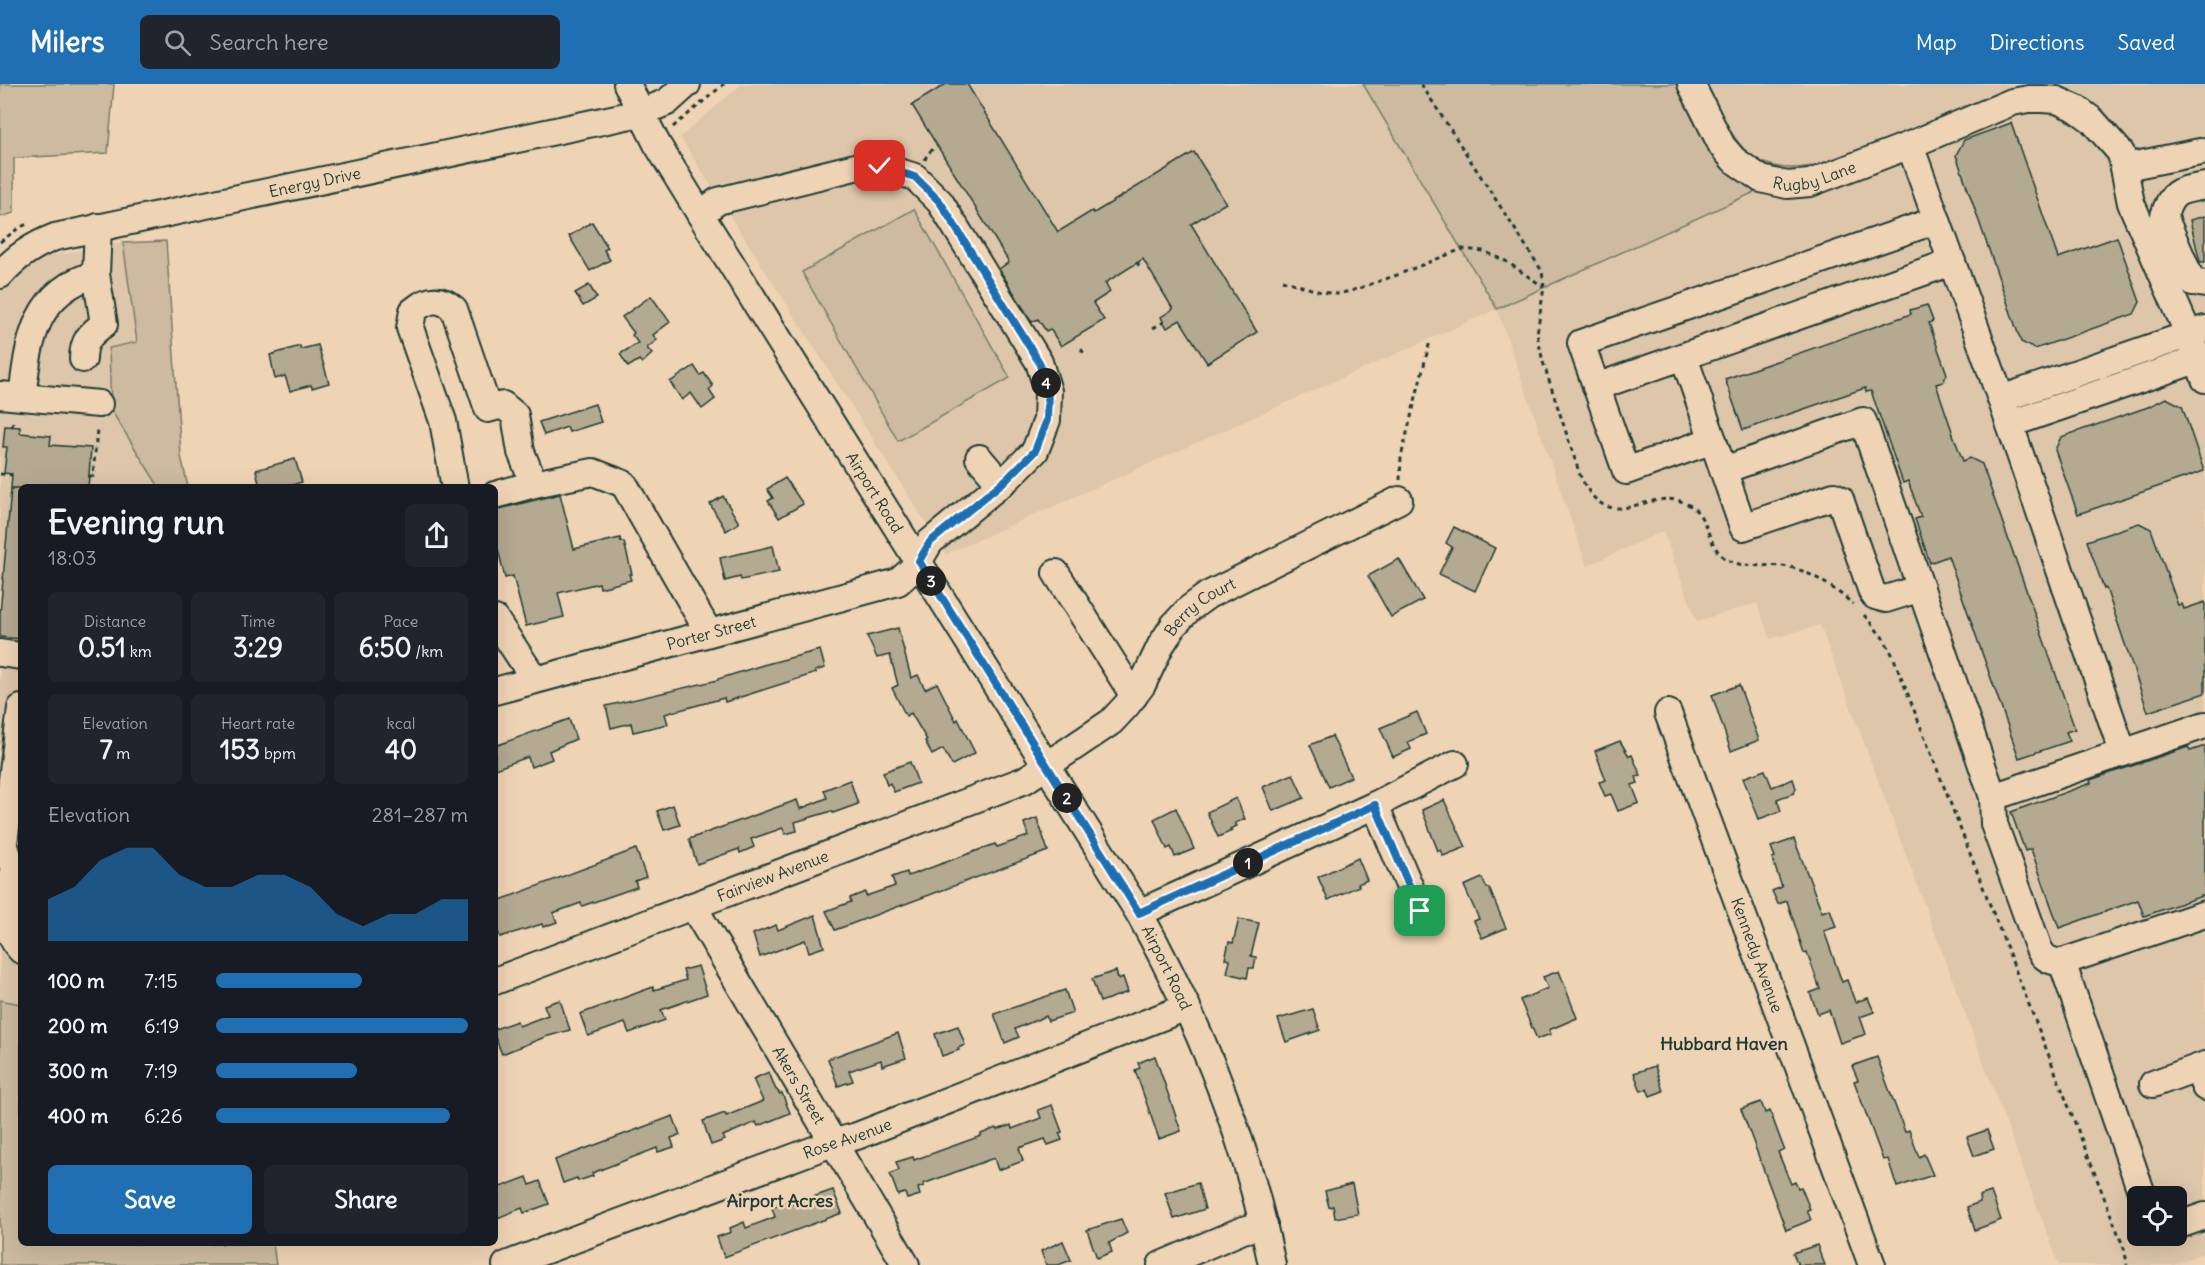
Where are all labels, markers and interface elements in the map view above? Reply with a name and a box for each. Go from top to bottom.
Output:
search box [140,15,560,69]
text: Milers [30,24,104,60]
icon: search [161,26,194,59]
text: Search here [209,28,329,56]
text: Map [1916,29,1957,56]
text: Directions [1990,29,2084,56]
text: Saved [2117,29,2175,56]
pin [854,140,905,191]
icon: check [863,149,896,182]
street label: Rugby Lane [1771,156,1859,195]
street label: Energy Drive [267,162,362,201]
pin: 4 [1031,368,1061,398]
text: 4 [1041,373,1051,393]
street label: Airport Road [842,448,908,537]
text: Evening run [48,501,224,543]
button: share [405,504,468,567]
text: 18:03 [48,545,97,570]
pin: 3 [916,566,946,596]
text: 3 [926,571,936,591]
street label: Berry Court [1160,573,1239,640]
text: Distance [84,611,146,631]
text: Time [241,611,275,631]
text: Pace [384,611,418,631]
street label: Porter Street [664,611,759,654]
text: 0.51 [78,631,126,664]
text: 3:29 [233,631,283,664]
text: 6:50 [359,631,412,664]
text: km [126,641,152,661]
text: /km [412,641,443,661]
text: Elevation [82,713,148,733]
text: Heart rate [221,713,295,733]
text: kcal [387,713,415,733]
text: 7 [100,733,112,766]
text: 153 [220,733,260,766]
text: 40 [385,733,417,766]
text: m [112,743,130,763]
text: bpm [260,743,296,763]
pin: 2 [1052,783,1082,813]
text: 2 [1063,788,1071,808]
text: Elevation [48,802,130,827]
text: 281–287 m [372,802,468,827]
street label: Fairview Avenue [714,845,831,906]
pin: 1 [1233,848,1263,878]
text: 1 [1245,853,1251,873]
pin [1394,885,1445,936]
icon: arrive [1403,894,1436,927]
street label: Kennedy Avenue [1727,895,1788,1015]
street label: Airport Road [1138,922,1196,1013]
text: 100 m [48,968,105,993]
text: 7:15 [144,968,178,993]
text: 200 m [48,1013,108,1038]
text: 6:19 [144,1013,180,1038]
district label: Hubbard Haven [1660,1032,1788,1055]
street label: Akers Street [768,1042,830,1128]
text: 300 m [48,1058,108,1083]
text: 7:19 [144,1058,178,1083]
text: 400 m [48,1103,108,1128]
text: 6:26 [144,1103,183,1128]
street label: Rose Avenue [800,1114,894,1163]
button: Save [48,1165,252,1234]
button: Share [264,1165,468,1234]
map controls [2127,1186,2187,1246]
button: locate [2127,1186,2187,1246]
district label: Airport Acres [727,1189,833,1212]

